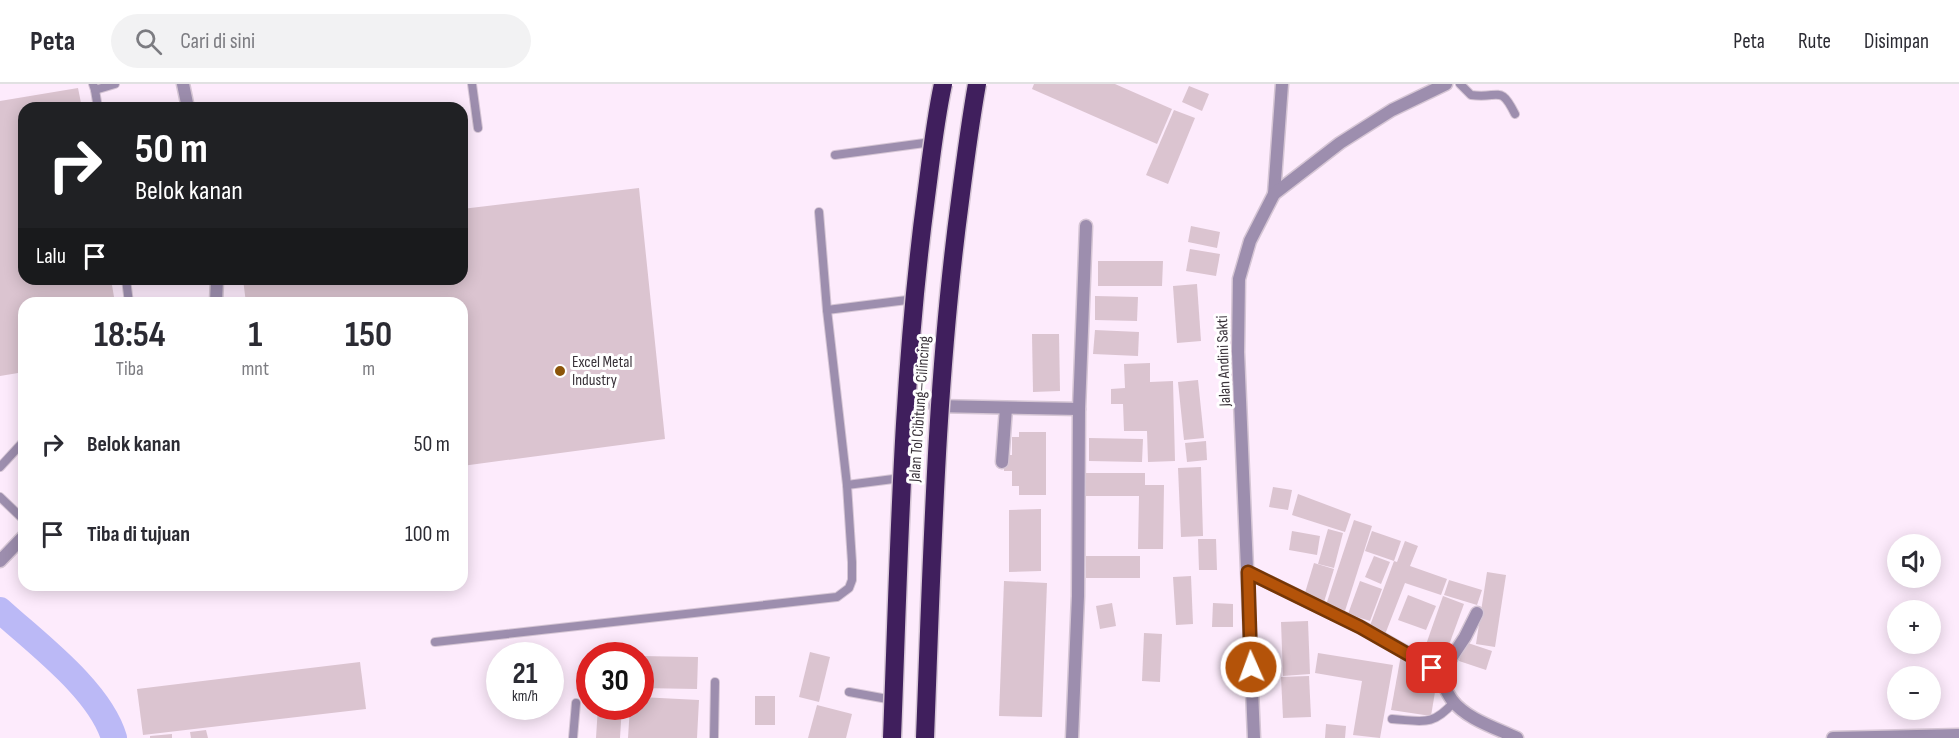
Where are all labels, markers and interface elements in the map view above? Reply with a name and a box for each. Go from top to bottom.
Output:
search box [111,14,531,68]
text: Peta [30,25,75,58]
icon: search [132,25,165,58]
text: Cari di sini [180,28,255,55]
text: Peta [1733,29,1765,54]
text: Rute [1798,29,1831,54]
text: Disimpan [1864,29,1929,54]
text: 50 m [135,124,208,175]
icon: right [36,126,114,204]
text: Belok kanan [135,175,243,207]
icon: arrive [78,240,111,273]
text: Lalu [36,243,66,270]
text: 18:54 [94,314,166,357]
text: 1 [248,314,262,357]
text: 150 [345,314,392,357]
street label: Jalan Andini Sakti [1213,315,1235,408]
street label: Jalan Tol Cibitung–Cilincing [905,335,935,484]
place label: Excel Metal Industry [572,353,632,390]
text: Tiba [116,357,144,381]
text: mnt [241,357,269,381]
text: m [362,357,375,381]
marker: Excel Metal Industry [553,364,567,378]
icon: right [36,428,69,461]
text: Belok kanan [87,431,180,458]
text: 50 m [414,431,450,458]
icon: arrive [36,518,69,551]
text: Tiba di tujuan [87,521,190,548]
text: 100 m [405,521,450,548]
map controls [1887,534,1941,720]
button: sound [1887,534,1941,588]
button: + [1887,600,1941,654]
position arrow [1219,635,1283,699]
speed limit sign: 30 [576,642,654,720]
pin [1406,642,1457,693]
icon: arrive [1415,651,1448,684]
text: 21 [513,656,537,692]
button: − [1887,666,1941,720]
text: km/h [512,687,538,706]

